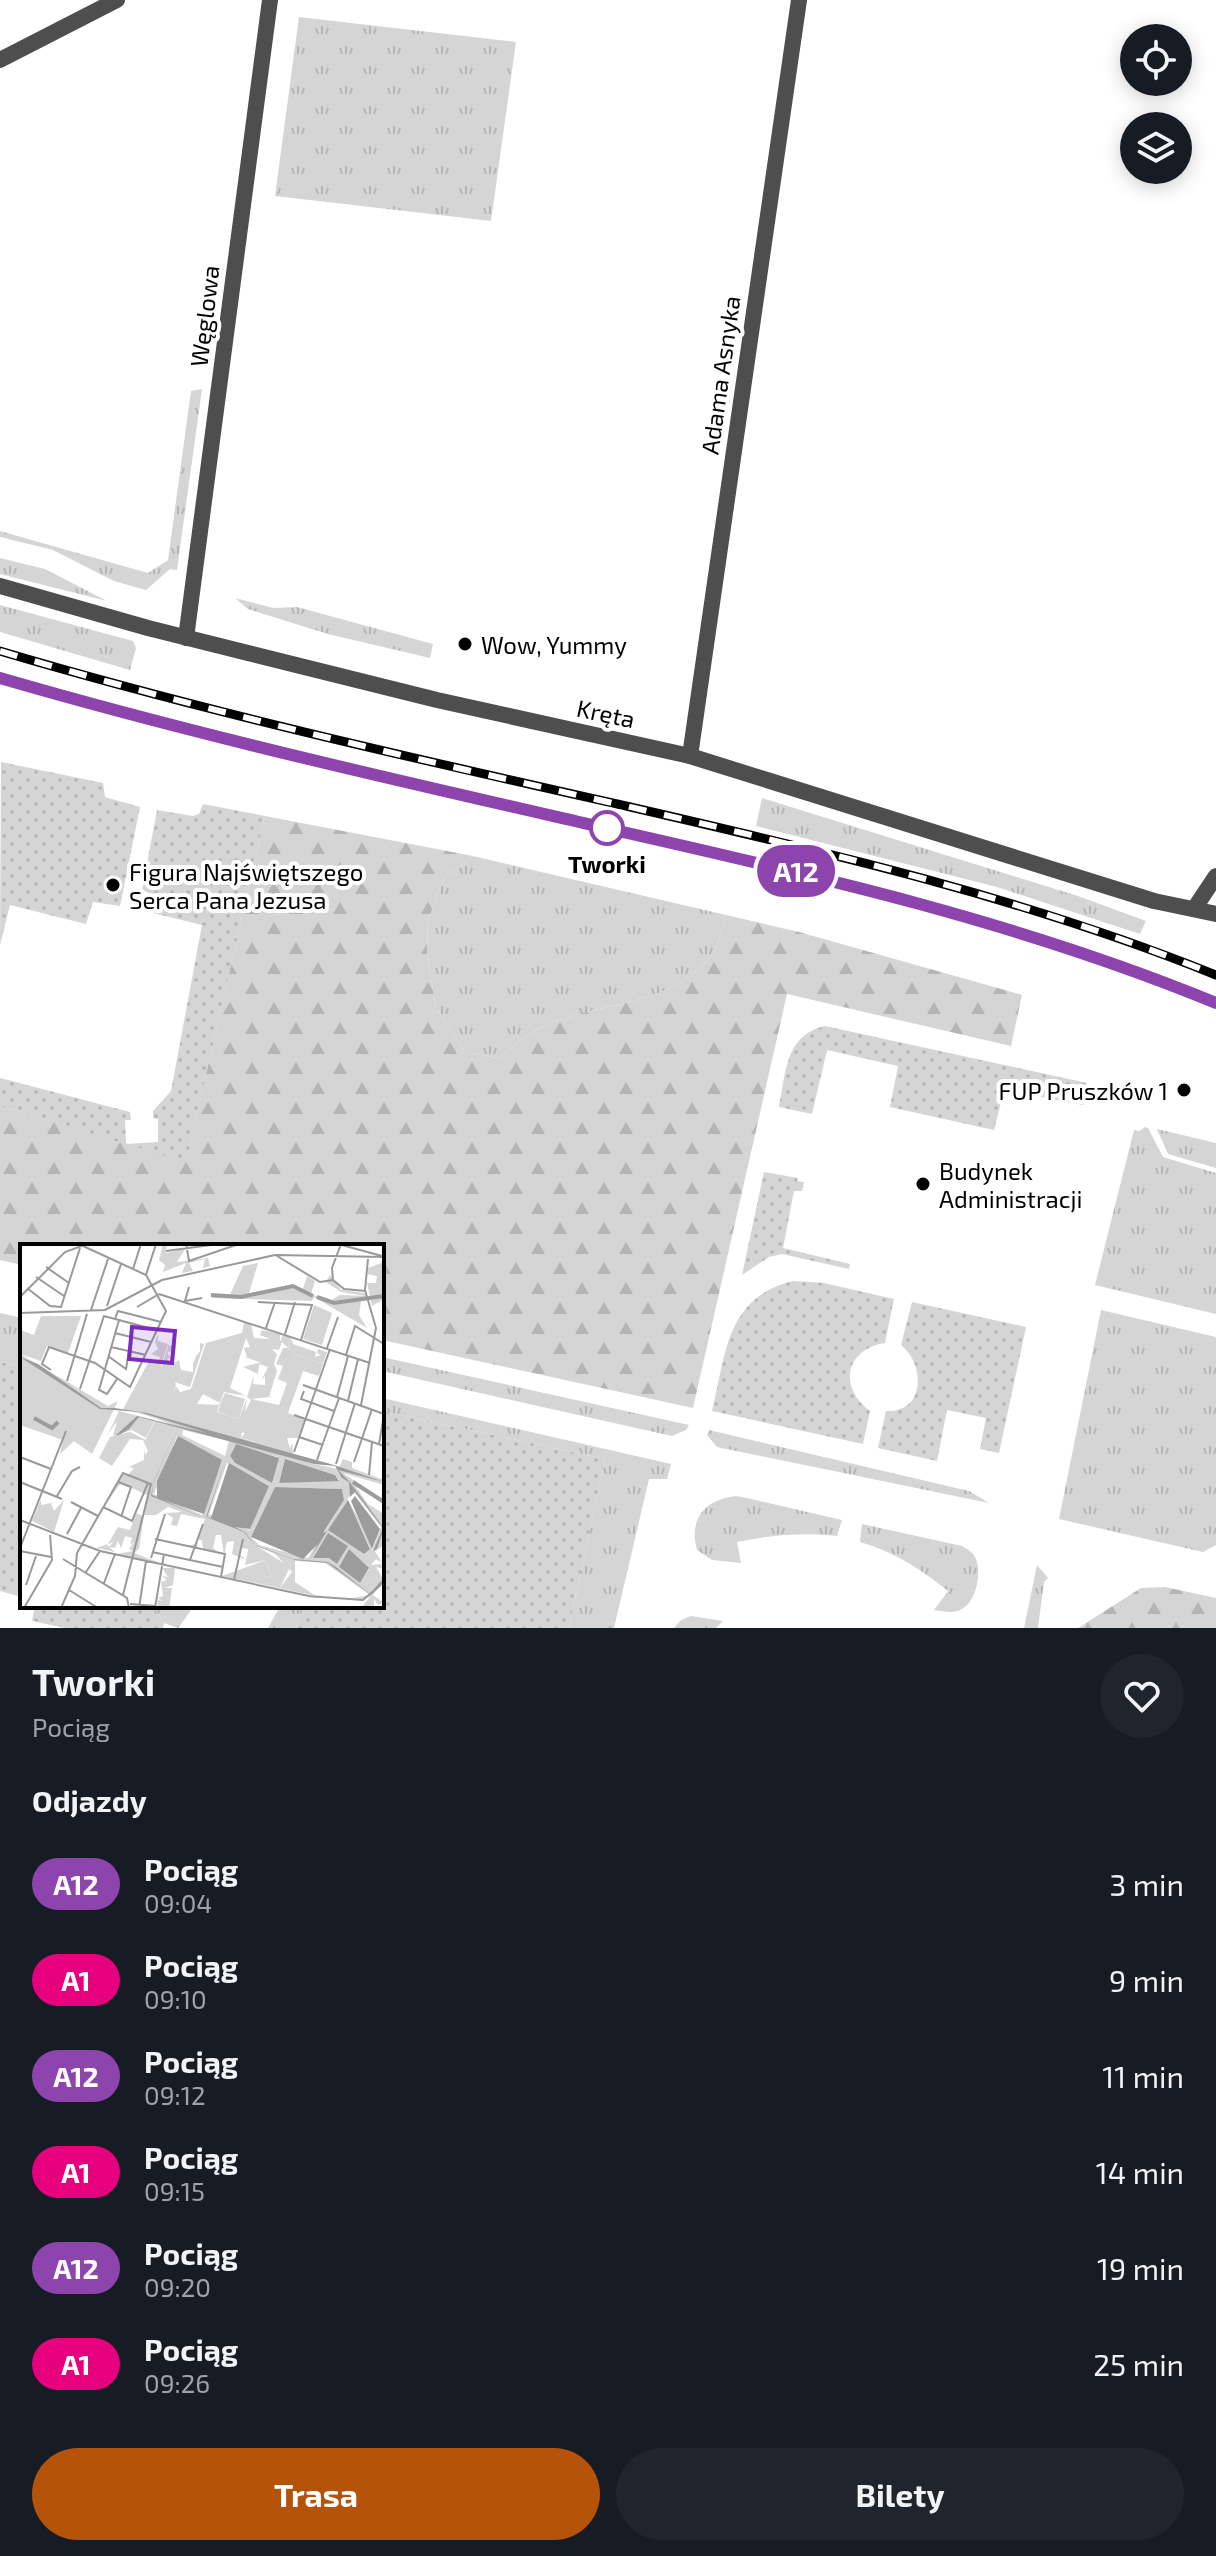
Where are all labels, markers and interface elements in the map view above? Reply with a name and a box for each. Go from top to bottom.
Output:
map controls [1120,24,1192,184]
button: locate [1120,24,1192,96]
button: layers [1120,112,1192,184]
street label: Węglowa [183,264,225,368]
street label: Adama Asnyka [695,294,745,456]
place label: Wow, Yummy [481,630,627,659]
marker: Wow, Yummy [456,635,474,653]
street label: Kręta [574,693,638,733]
marker: Tworki [590,811,624,845]
line badge: A12 [750,845,842,897]
place label: Tworki [568,849,646,878]
text: A12 [773,854,819,888]
place label: Figura Najświętszego Serca Pana Jezusa [129,857,363,914]
marker: Figura Najświętszego Serca Pana Jezusa [104,876,122,894]
place label: FUP Pruszków 1 [998,1076,1168,1105]
marker: FUP Pruszków 1 [1175,1081,1193,1099]
place label: Budynek Administracji [939,1156,1082,1213]
marker: Budynek Administracji [914,1175,932,1193]
inset map [20,1244,384,1608]
button: heart [1100,1654,1184,1738]
text: Tworki [32,1658,155,1704]
text: Pociąg [32,1711,110,1742]
text: Odjazdy [32,1782,147,1818]
text: Pociąg [144,1851,238,1887]
text: 3 min [1109,1866,1184,1902]
text: A12 [53,1867,99,1901]
text: 09:04 [144,1887,212,1918]
text: Pociąg [144,1947,238,1983]
text: 9 min [1109,1962,1184,1998]
text: A1 [61,1963,91,1997]
text: 09:10 [144,1983,207,2014]
text: Pociąg [144,2043,238,2079]
text: 11 min [1102,2058,1184,2094]
text: A12 [53,2059,99,2093]
text: 09:12 [144,2079,206,2110]
text: Pociąg [144,2139,238,2175]
text: 14 min [1096,2154,1184,2190]
text: A1 [61,2155,91,2189]
text: 09:15 [144,2175,205,2206]
text: Pociąg [144,2235,238,2271]
text: 19 min [1097,2250,1184,2286]
text: A12 [53,2251,99,2285]
text: 09:20 [144,2271,211,2302]
text: Pociąg [144,2331,238,2367]
text: 25 min [1093,2346,1184,2382]
text: A1 [61,2347,91,2381]
text: 09:26 [144,2367,210,2398]
button: Trasa [32,2448,600,2540]
button: Bilety [616,2448,1184,2540]

